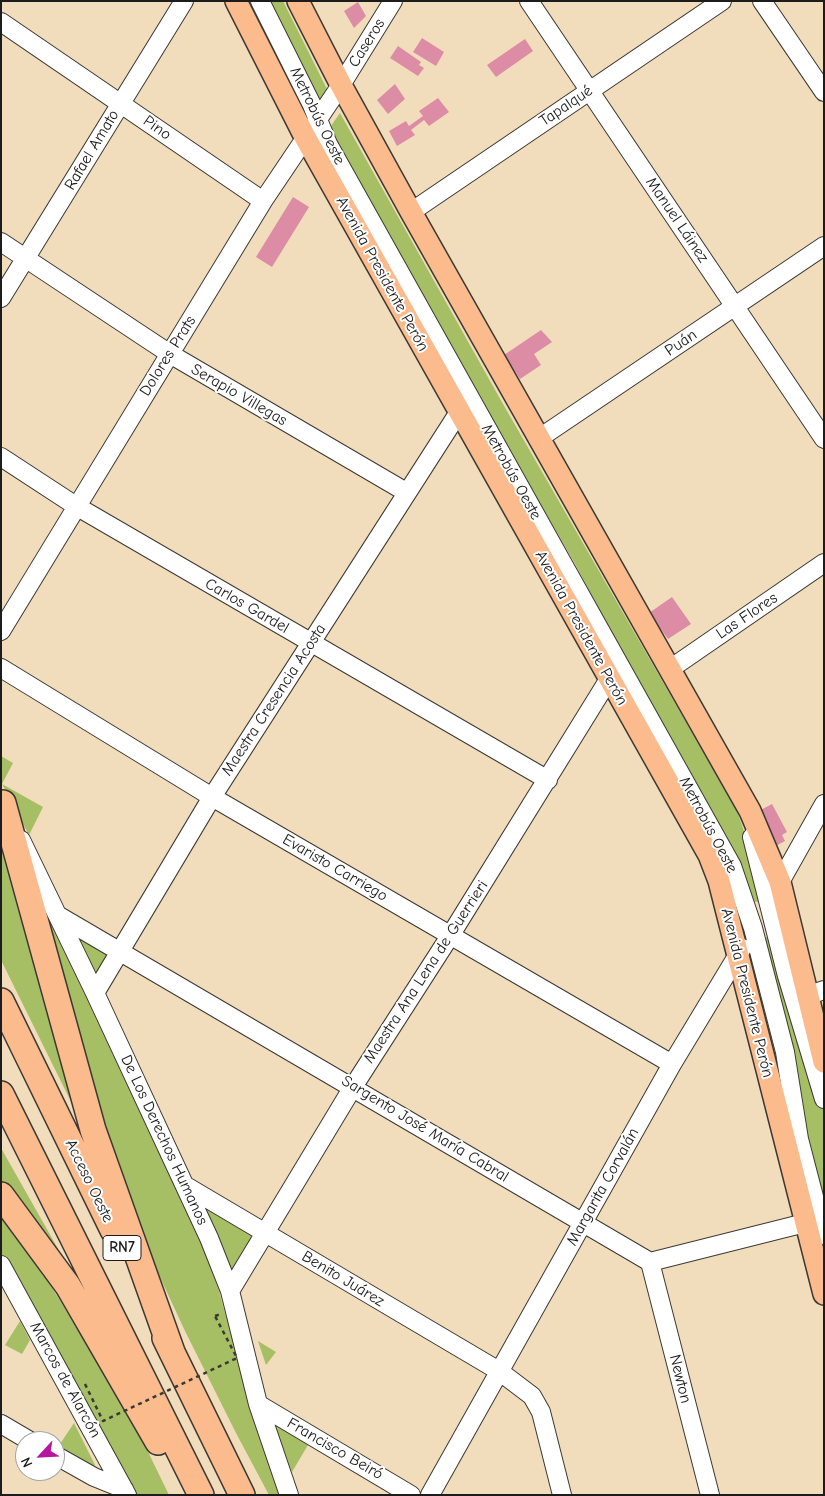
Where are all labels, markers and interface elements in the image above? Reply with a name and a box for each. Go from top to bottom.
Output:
street label: Caseros [345,15,389,71]
street label: Metrobús Oeste [285,64,349,168]
street label: Tapalqué [536,81,596,131]
street label: Rafael Amato [61,106,123,194]
street label: Pino [139,112,175,144]
street label: Manuel Láinez [641,174,713,266]
street label: Avenida Presidente Perón [331,193,433,355]
street label: Dolores Prats [136,312,200,400]
street label: Puán [661,325,701,361]
street label: Serapio Villegas [188,360,290,430]
street label: Metrobús Oeste [477,421,545,523]
street label: Avenida Presidente Perón [530,547,632,709]
street label: Carlos Gardel [202,574,292,638]
street label: Las Flores [713,588,781,644]
street label: Maestra Cresencia Acosta [218,620,330,780]
street label: Metrobús Oeste [675,774,741,876]
street label: Evaristo Carriego [279,830,391,906]
street label: Maestra Ana Lena de Guerrieri [360,877,492,1067]
street label: Avenida Presidente Perón [717,906,777,1080]
street label: De Los Derechos Humanos [116,1052,212,1228]
street label: Sargento José María Cabral [338,1071,512,1187]
street label: Margarita Corvalán [563,1125,643,1249]
street label: Acceso Oeste [61,1136,117,1226]
road number: RN7 [103,1236,141,1260]
street label: Benito Juárez [298,1247,388,1311]
street label: Marcos de Alarcón [25,1319,105,1441]
street label: Newton [665,1353,695,1405]
street label: Francisco Beiró [284,1414,386,1484]
north arrow [15,1431,65,1481]
text: N [17,1454,36,1470]

